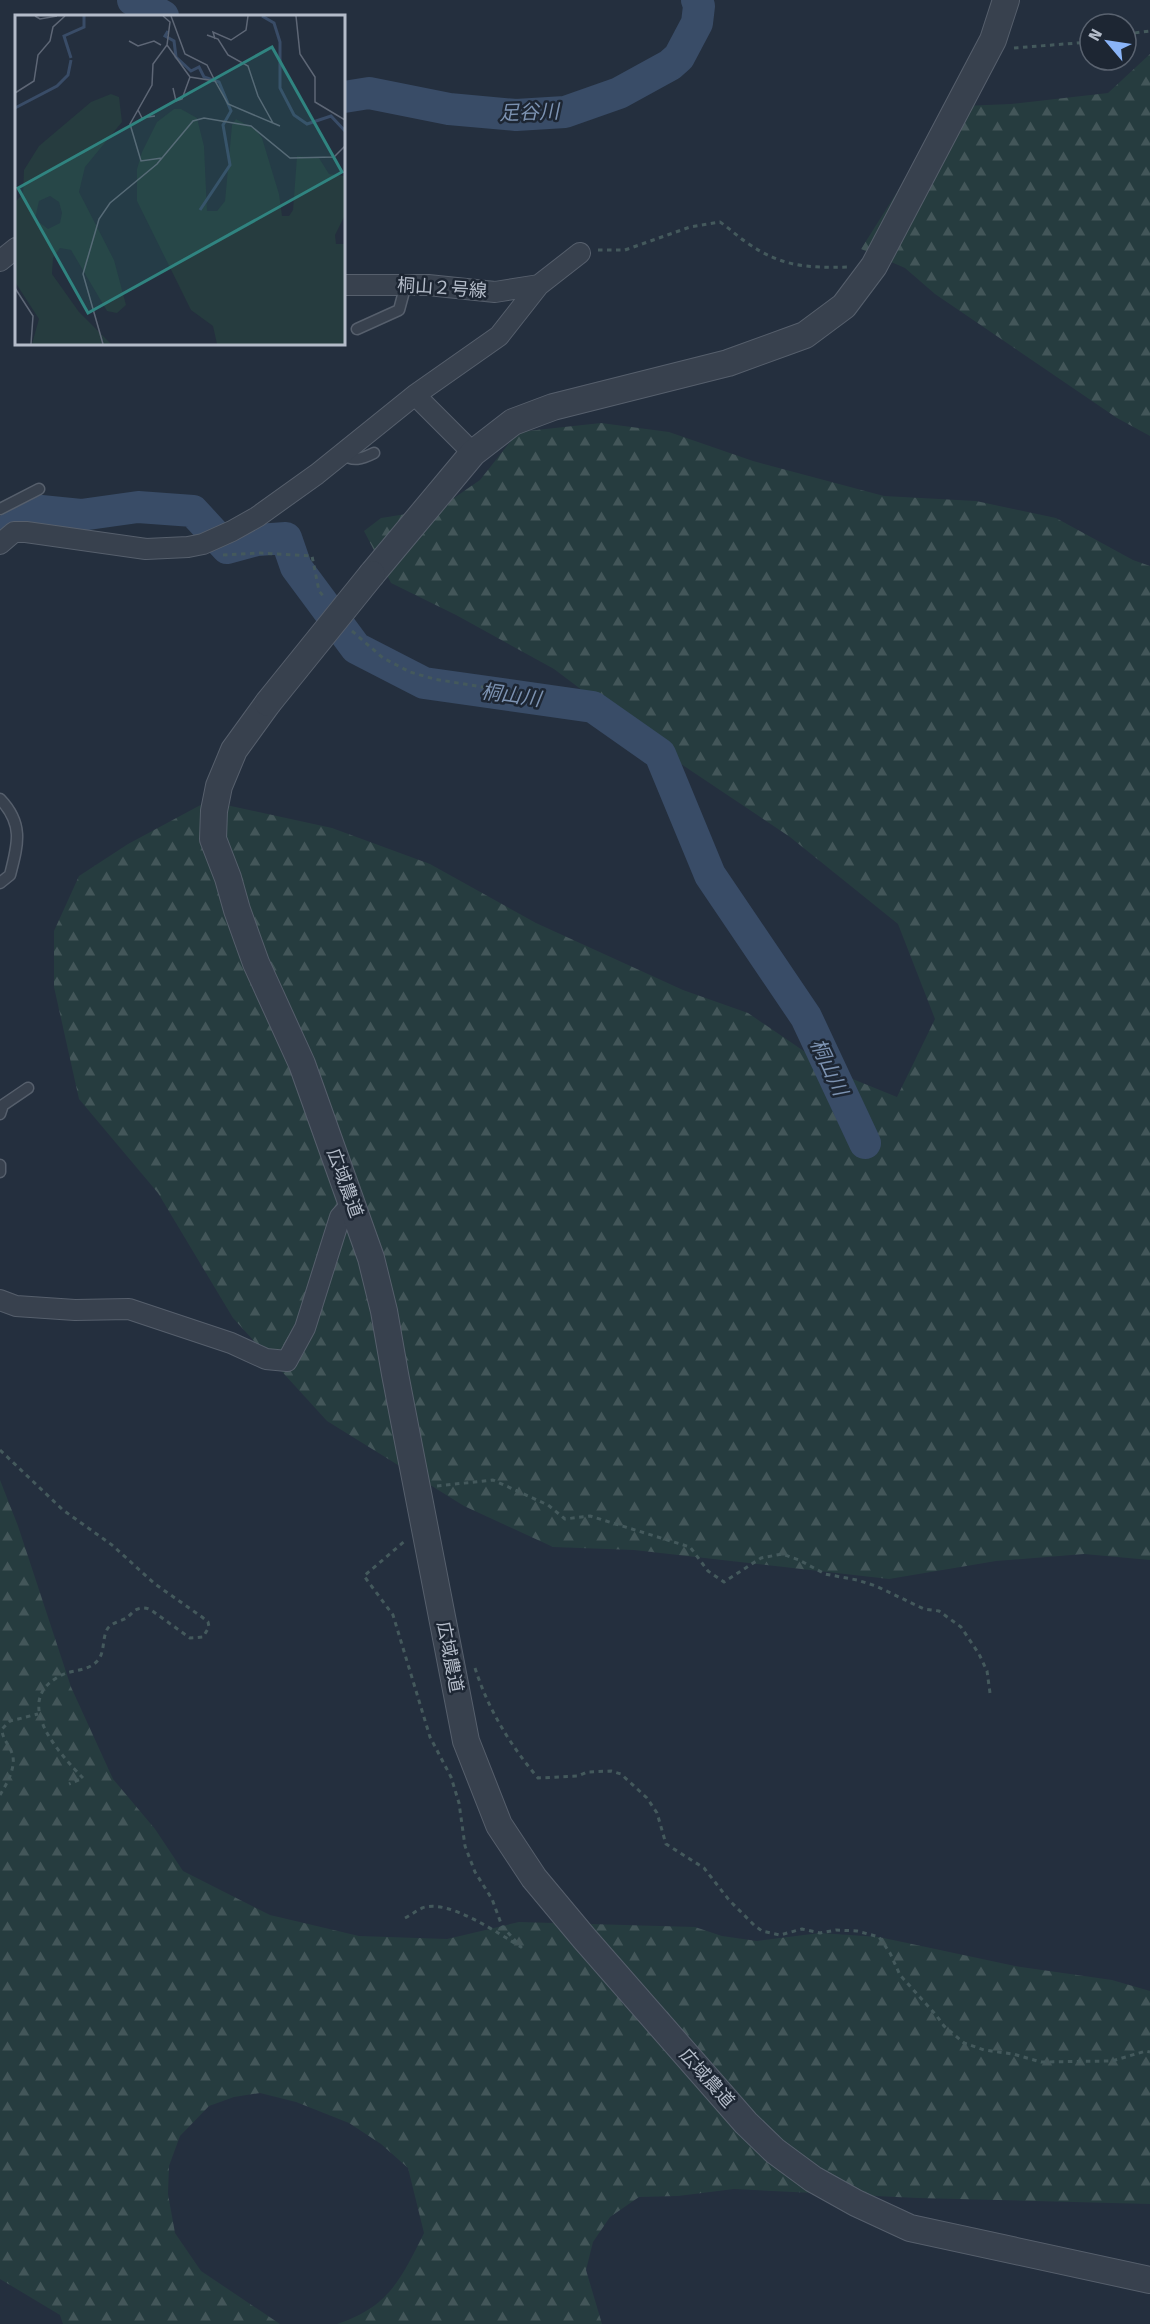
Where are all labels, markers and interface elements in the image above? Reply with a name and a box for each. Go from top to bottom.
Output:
north arrow [1078,12,1138,72]
inset map [15,15,345,345]
text: N [1084,26,1106,44]
water label: 足谷川 [499,99,561,125]
street label: 桐山２号線 [396,274,488,302]
water label: 桐山川 [480,679,544,711]
water label: 桐山川 [805,1035,853,1101]
street label: 広域農道 [322,1145,368,1221]
street label: 広域農道 [432,1620,468,1694]
street label: 広域農道 [675,2044,739,2112]

